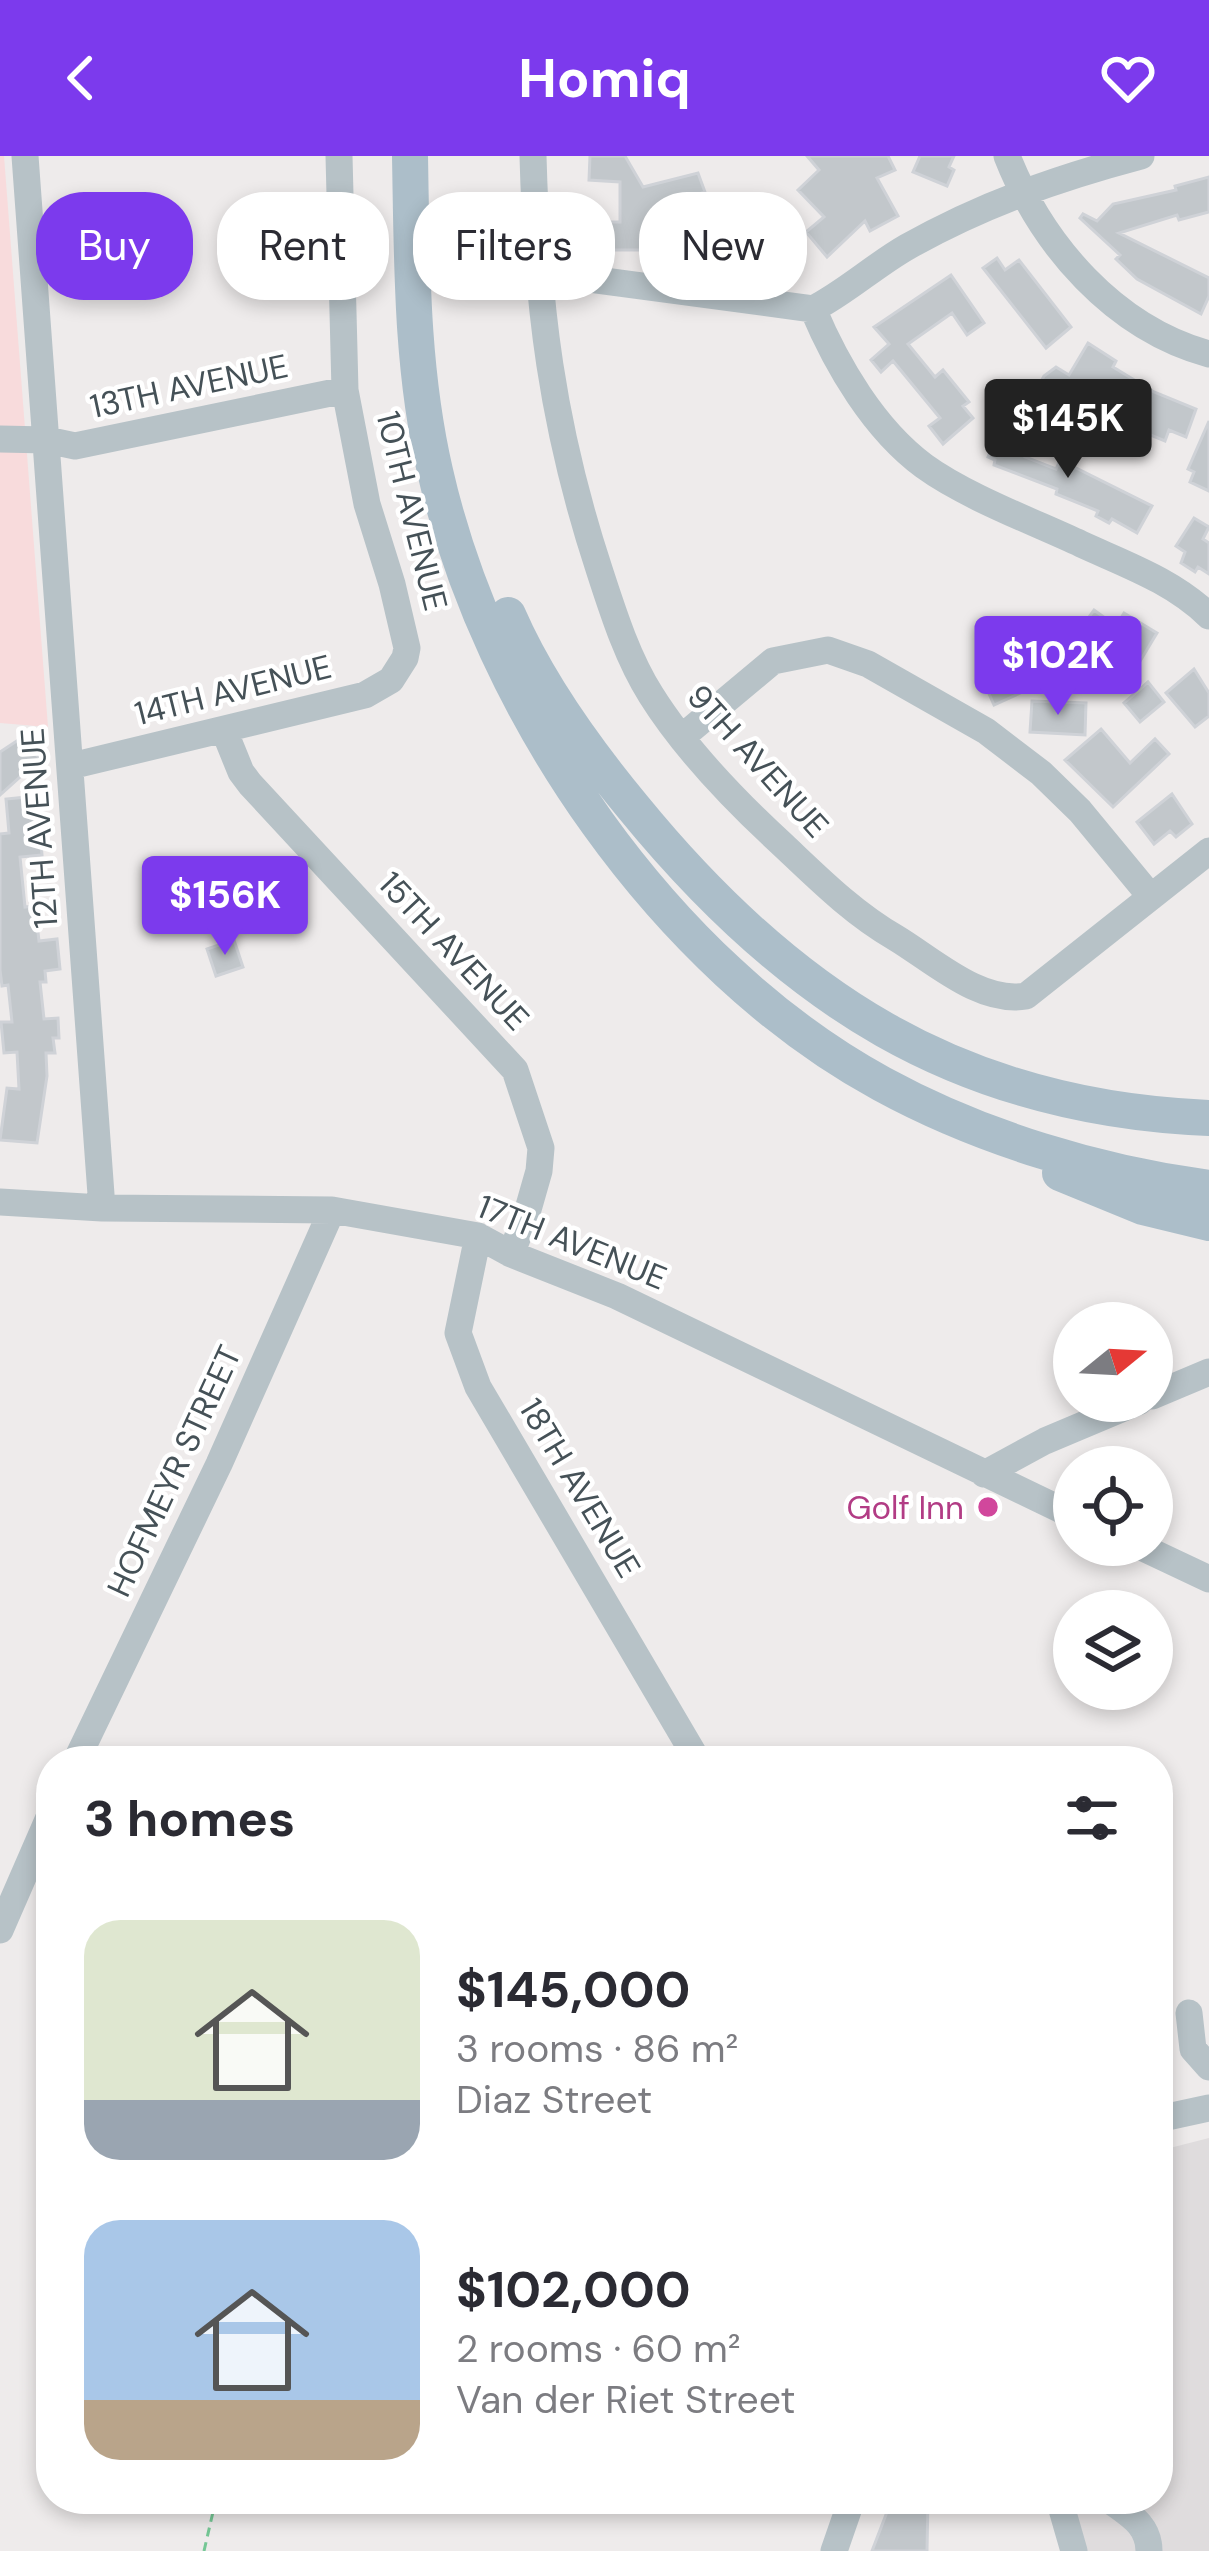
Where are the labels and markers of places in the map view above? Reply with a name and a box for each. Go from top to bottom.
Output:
pin: $145K [984,379,1152,481]
pin: $102K [974,616,1142,718]
pin: $156K [141,856,309,958]
place label: Golf Inn [846,1486,964,1529]
marker: Golf Inn [975,1494,1001,1520]

